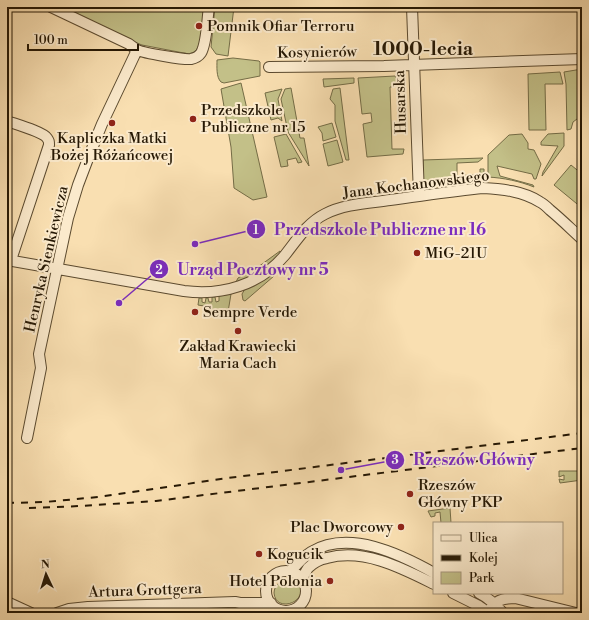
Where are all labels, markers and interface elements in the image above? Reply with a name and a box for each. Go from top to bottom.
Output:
place label: Pomnik Ofiar Terroru [207,17,355,36]
marker: Pomnik Ofiar Terroru [194,21,204,31]
scale bar [28,26,138,52]
text: 100 m [34,33,68,48]
district label: 1000-lecia [373,37,474,61]
street label: Kosynierów [277,42,358,63]
street label: Husarska [390,69,411,134]
place label: Przedszkole Publiczne nr 15 [201,101,306,137]
marker: Przedszkole Publiczne nr 15 [188,114,198,124]
marker: Kapliczka Matki Bożej Różańcowej [107,118,117,128]
place label: Kapliczka Matki Bożej Różańcowej [50,129,173,165]
street label: Jana Kochanowskiego [341,166,490,203]
street label: Henryka Sienkiewicza [20,184,73,334]
callout: Przedszkole Publiczne nr 16 [246,215,494,243]
text: Przedszkole Publiczne nr 16 [274,220,486,240]
text: 1 [253,223,259,238]
place label: MiG-21U [425,244,487,263]
marker: MiG-21U [412,248,422,258]
callout: Urząd Pocztowy nr 5 [149,255,337,283]
text: Urząd Pocztowy nr 5 [177,260,329,280]
text: 2 [155,263,163,278]
place label: Sempre Verde [203,303,297,322]
marker: Sempre Verde [190,307,200,317]
marker: Zakład Krawiecki Maria Cach [233,326,243,336]
place label: Zakład Krawiecki Maria Cach [180,337,296,373]
callout: Rzeszów Główny [385,446,543,474]
text: Rzeszów Główny [413,450,536,470]
text: 3 [391,453,399,468]
place label: Rzeszów Główny PKP [418,476,503,512]
marker: Rzeszów Główny PKP [405,489,415,499]
place label: Plac Dworcowy [290,518,394,537]
marker: Plac Dworcowy [396,522,406,532]
legend [433,522,563,594]
text: Ulica [469,531,498,546]
place label: Kogucik [267,545,324,564]
marker: Kogucik [254,549,264,559]
text: Kolej [469,551,498,566]
north arrow [26,554,66,594]
text: N [41,558,50,572]
text: Park [469,571,495,586]
place label: Hotel Polonia [229,572,322,591]
marker: Hotel Polonia [325,576,335,586]
street label: Artura Grottgera [87,579,203,602]

